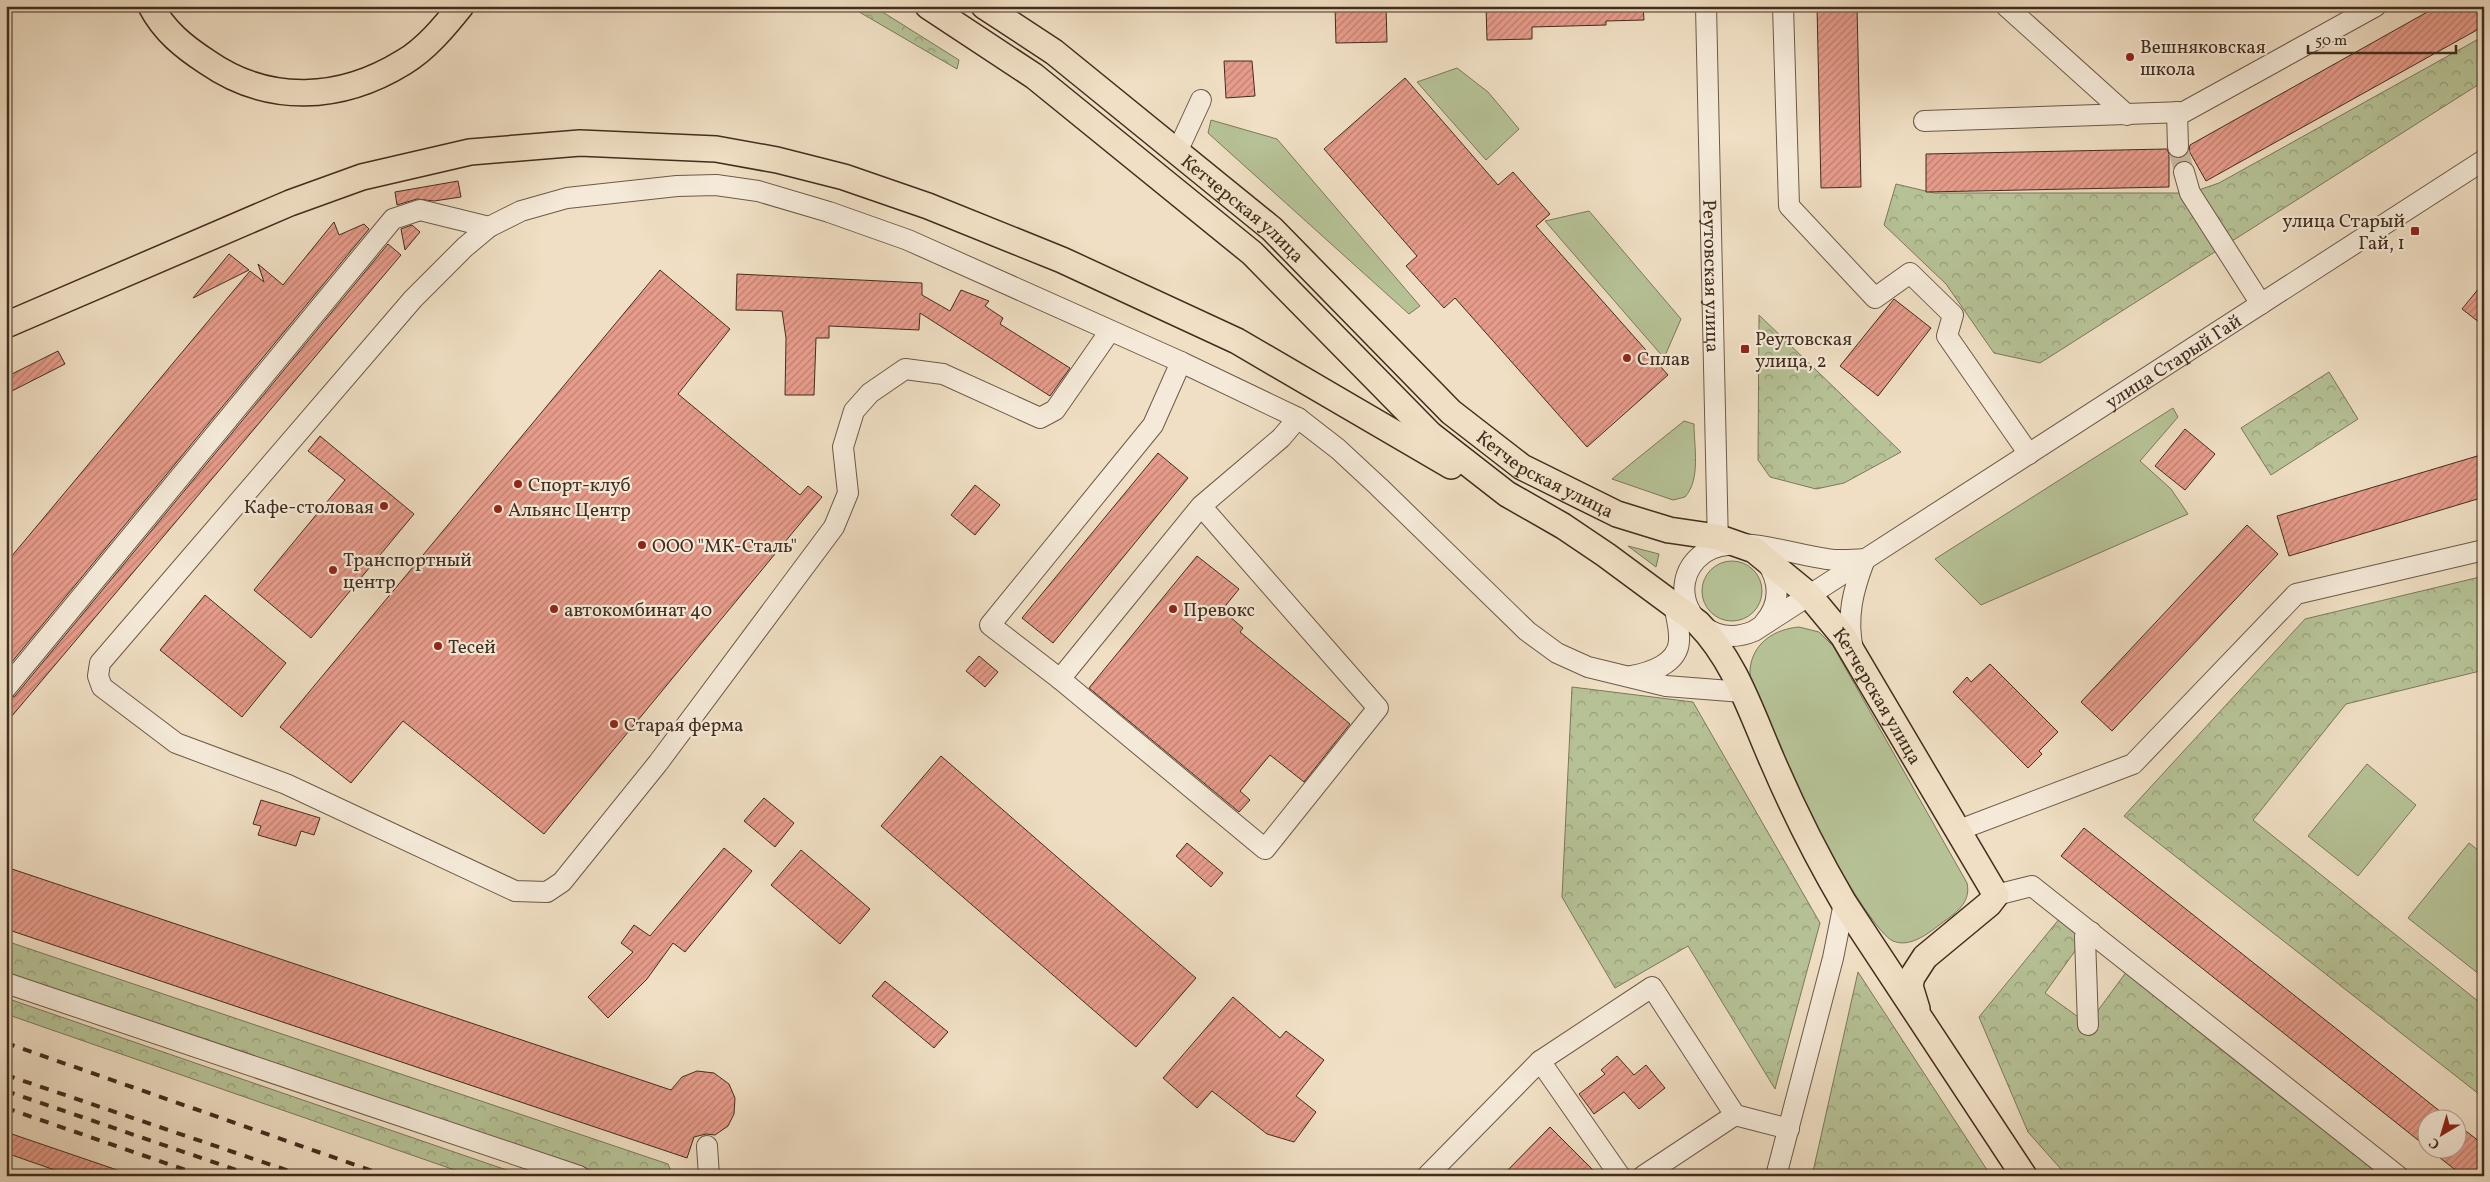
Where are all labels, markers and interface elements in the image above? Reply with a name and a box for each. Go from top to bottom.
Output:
scale bar [2308,22,2455,54]
text: 50 m [2315,31,2347,52]
place label: Вешняковская школа [2140,35,2266,83]
marker: Вешняковская школа [2124,51,2136,63]
street label: Кетчерская улица [1175,149,1309,269]
street label: Реутовская улица [1695,199,1725,353]
place label: улица Старый Гай, 1 [2282,209,2405,257]
marker: улица Старый Гай, 1 [2409,225,2421,237]
street label: улица Старый Гай [2101,309,2247,416]
place label: Реутовская улица, 2 [1755,327,1852,375]
marker: Реутовская улица, 2 [1739,343,1751,355]
place label: Сплав [1637,347,1690,373]
marker: Сплав [1621,352,1633,364]
street label: Кетчерская улица [1470,425,1618,525]
place label: Спорт-клуб [528,473,631,499]
marker: Спорт-клуб [512,478,524,490]
place label: Кафе-столовая [244,495,374,521]
place label: Альянс Центр [508,498,631,524]
marker: Кафе-столовая [378,500,390,512]
marker: Альянс Центр [492,503,504,515]
place label: ООО "МК-Сталь" [652,534,797,560]
marker: ООО "МК-Сталь" [636,539,648,551]
place label: Транспортный центр [343,548,472,596]
marker: Транспортный центр [327,564,339,576]
place label: автокомбинат 40 [564,598,712,624]
place label: Превокс [1183,598,1255,624]
marker: автокомбинат 40 [548,603,560,615]
marker: Превокс [1167,603,1179,615]
street label: Кетчерская улица [1826,623,1927,770]
place label: Тесей [448,635,496,661]
marker: Тесей [432,640,444,652]
place label: Старая ферма [624,713,744,739]
marker: Старая ферма [608,718,620,730]
north arrow [2418,1110,2468,1160]
text: С [2426,1133,2444,1153]

